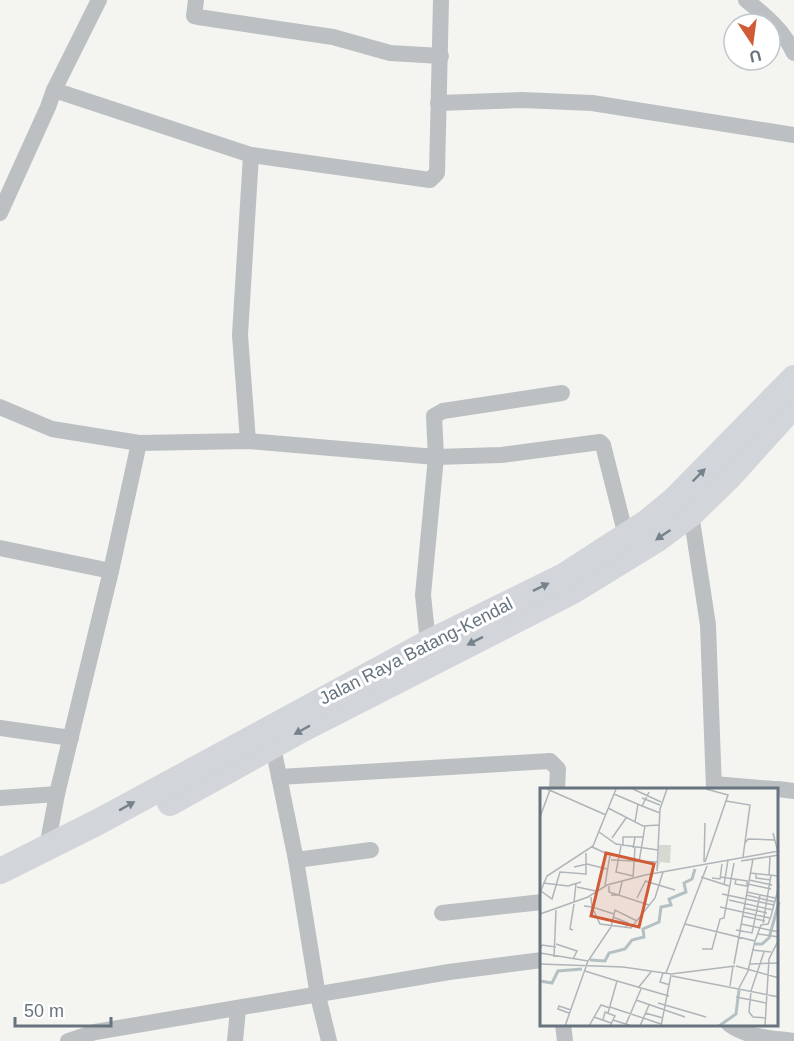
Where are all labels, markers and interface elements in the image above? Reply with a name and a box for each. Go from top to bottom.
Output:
north arrow [722,12,782,72]
text: U [748,47,763,66]
one-way arrow [691,468,705,482]
one-way arrow [656,529,672,541]
one-way arrow [532,583,549,592]
street label: Jalan Raya Batang-Kendal [316,593,516,709]
one-way arrow [467,636,484,645]
one-way arrow [293,725,310,735]
inset map [540,788,779,1026]
one-way arrow [119,801,136,811]
scale bar [15,990,111,1028]
text: 50 m [24,1001,64,1021]

